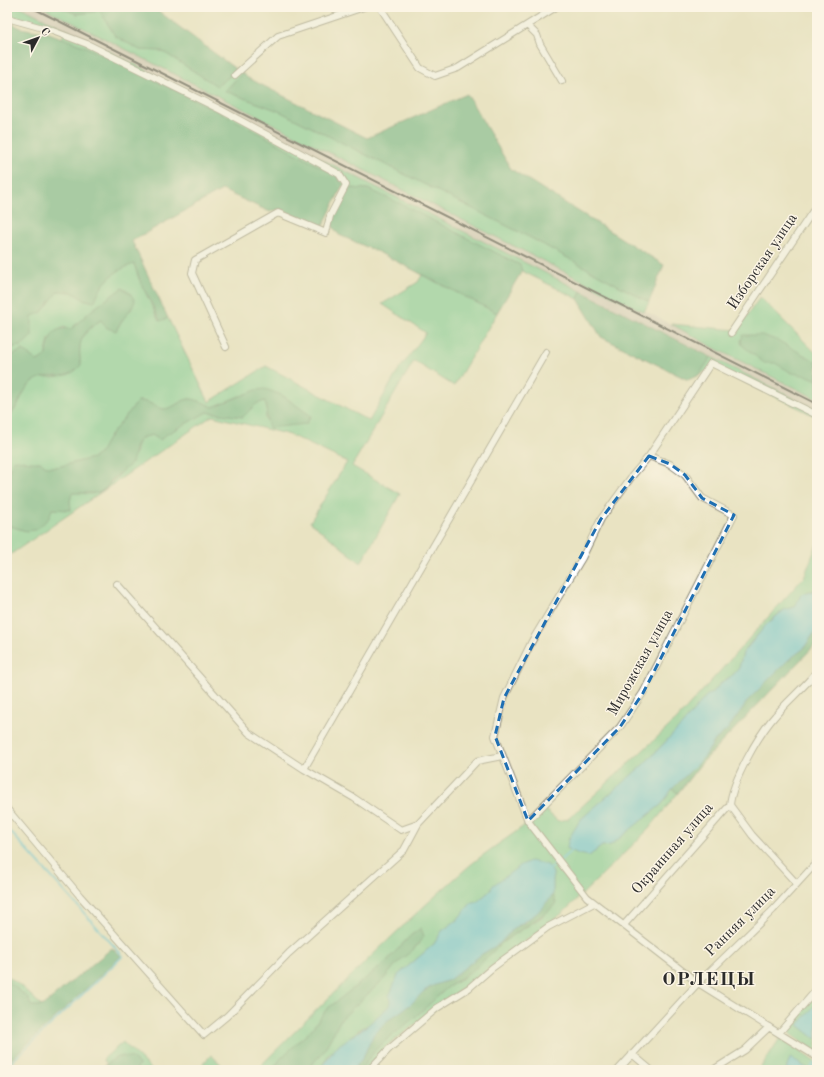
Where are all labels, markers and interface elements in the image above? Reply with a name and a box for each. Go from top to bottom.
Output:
north arrow [18,18,58,58]
text: С [38,26,51,39]
street label: Изборская улица [725,211,801,313]
street label: Мирожская улица [606,607,677,718]
street label: Окраинная улица [629,800,717,898]
street label: Ранняя улица [703,884,779,960]
district label: ОРЛЕЦЫ [662,971,756,990]

